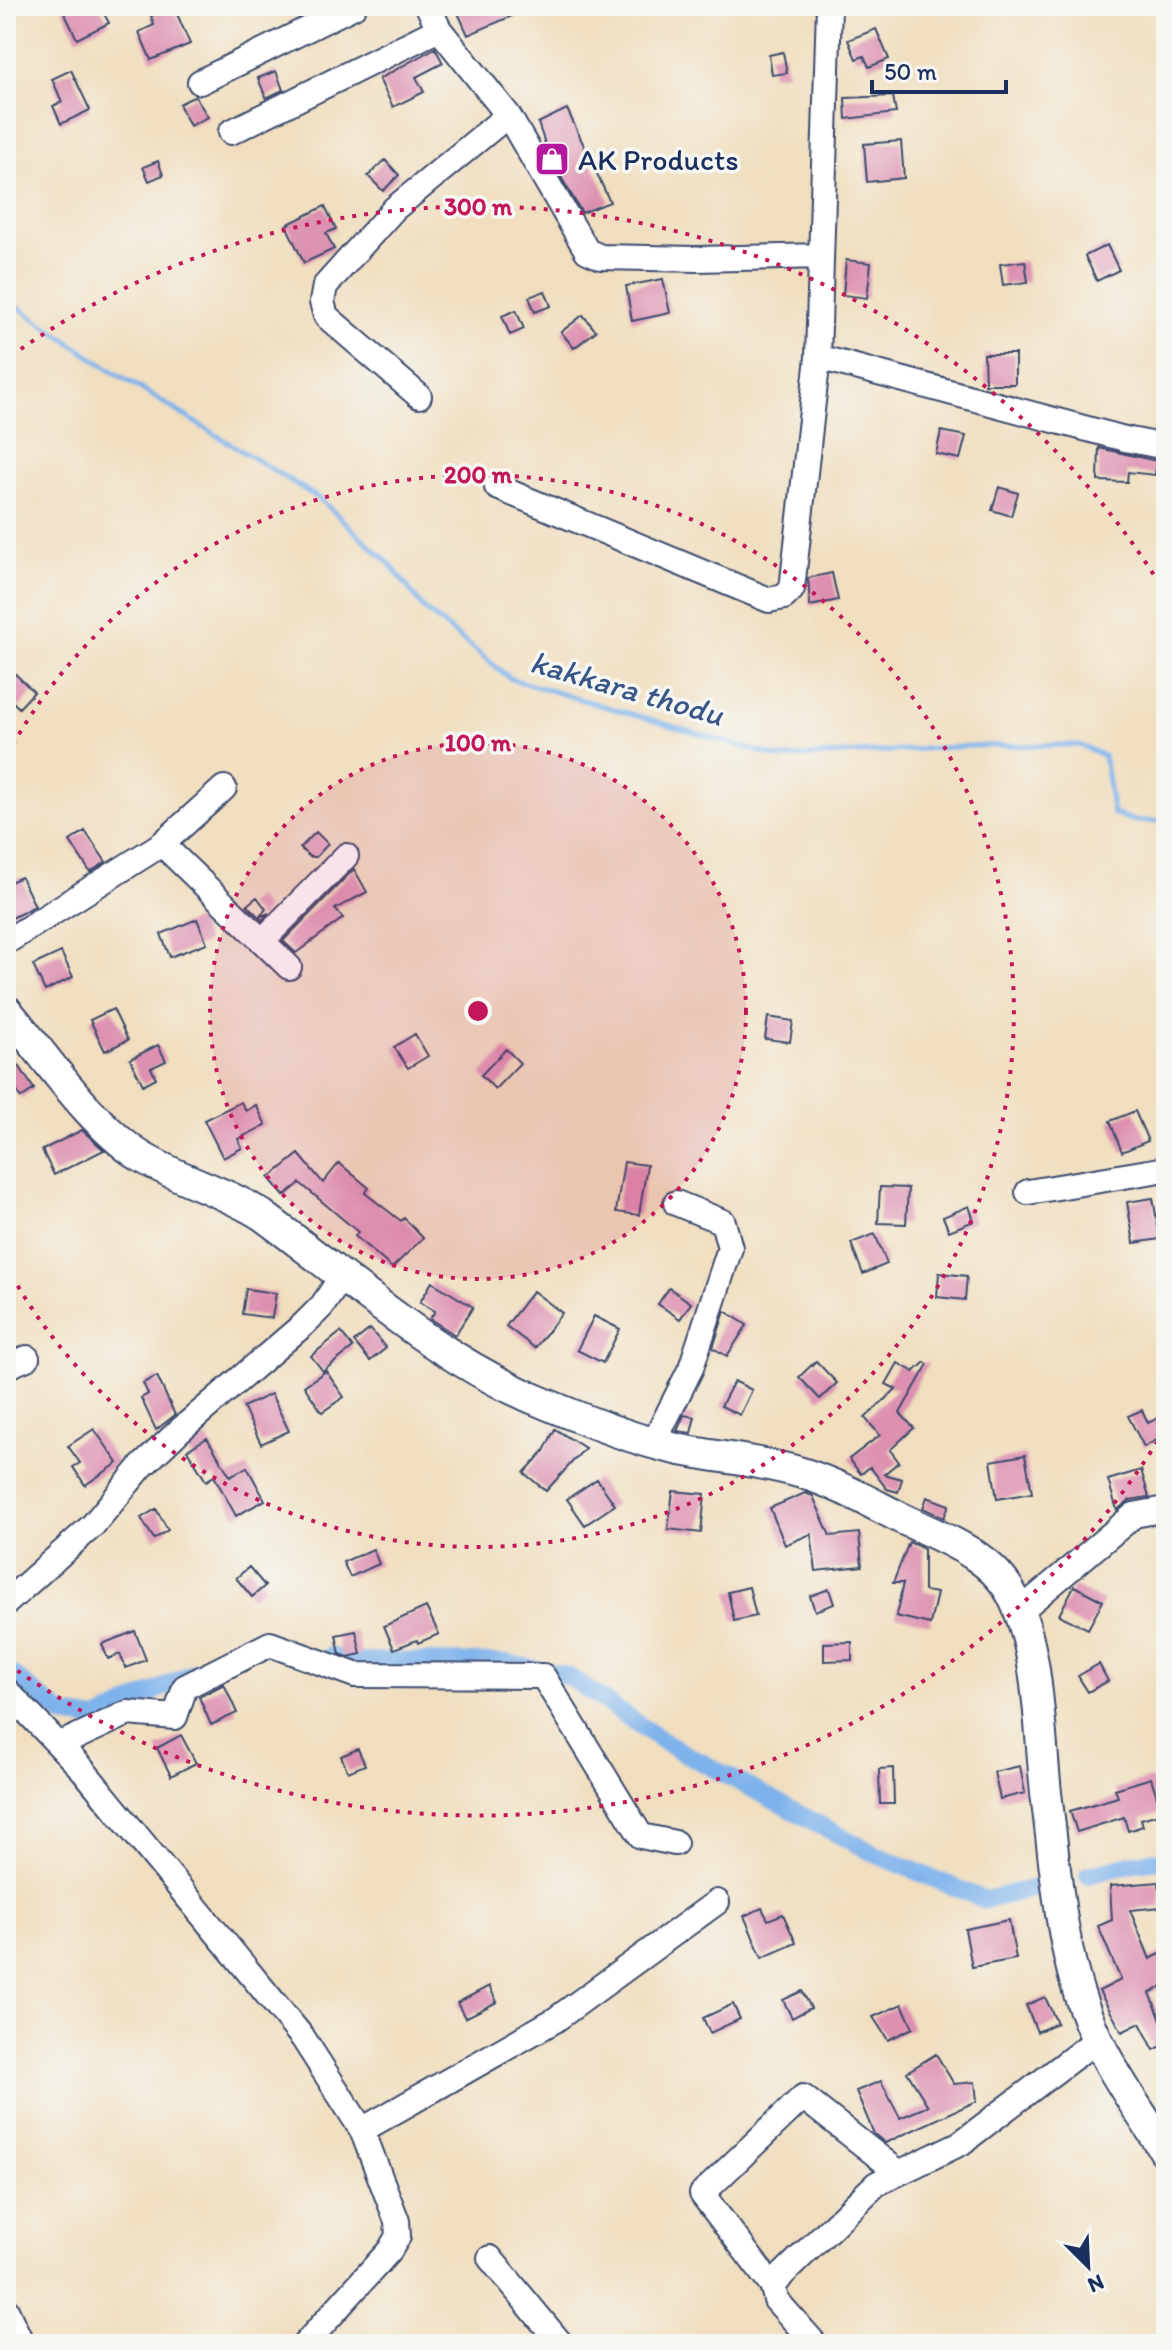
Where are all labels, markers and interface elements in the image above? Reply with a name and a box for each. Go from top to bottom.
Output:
scale bar [872,44,1006,94]
text: 50 m [884,57,937,86]
shop icon: AK Products [533,140,571,178]
place label: AK Products [578,141,739,178]
text: 300 m [444,192,513,221]
text: 200 m [444,460,513,489]
water label: kakkara thodu [526,642,728,734]
text: 100 m [445,728,512,757]
centre of rings [464,997,492,1025]
north arrow [1048,2226,1128,2306]
text: N [1084,2268,1108,2299]

